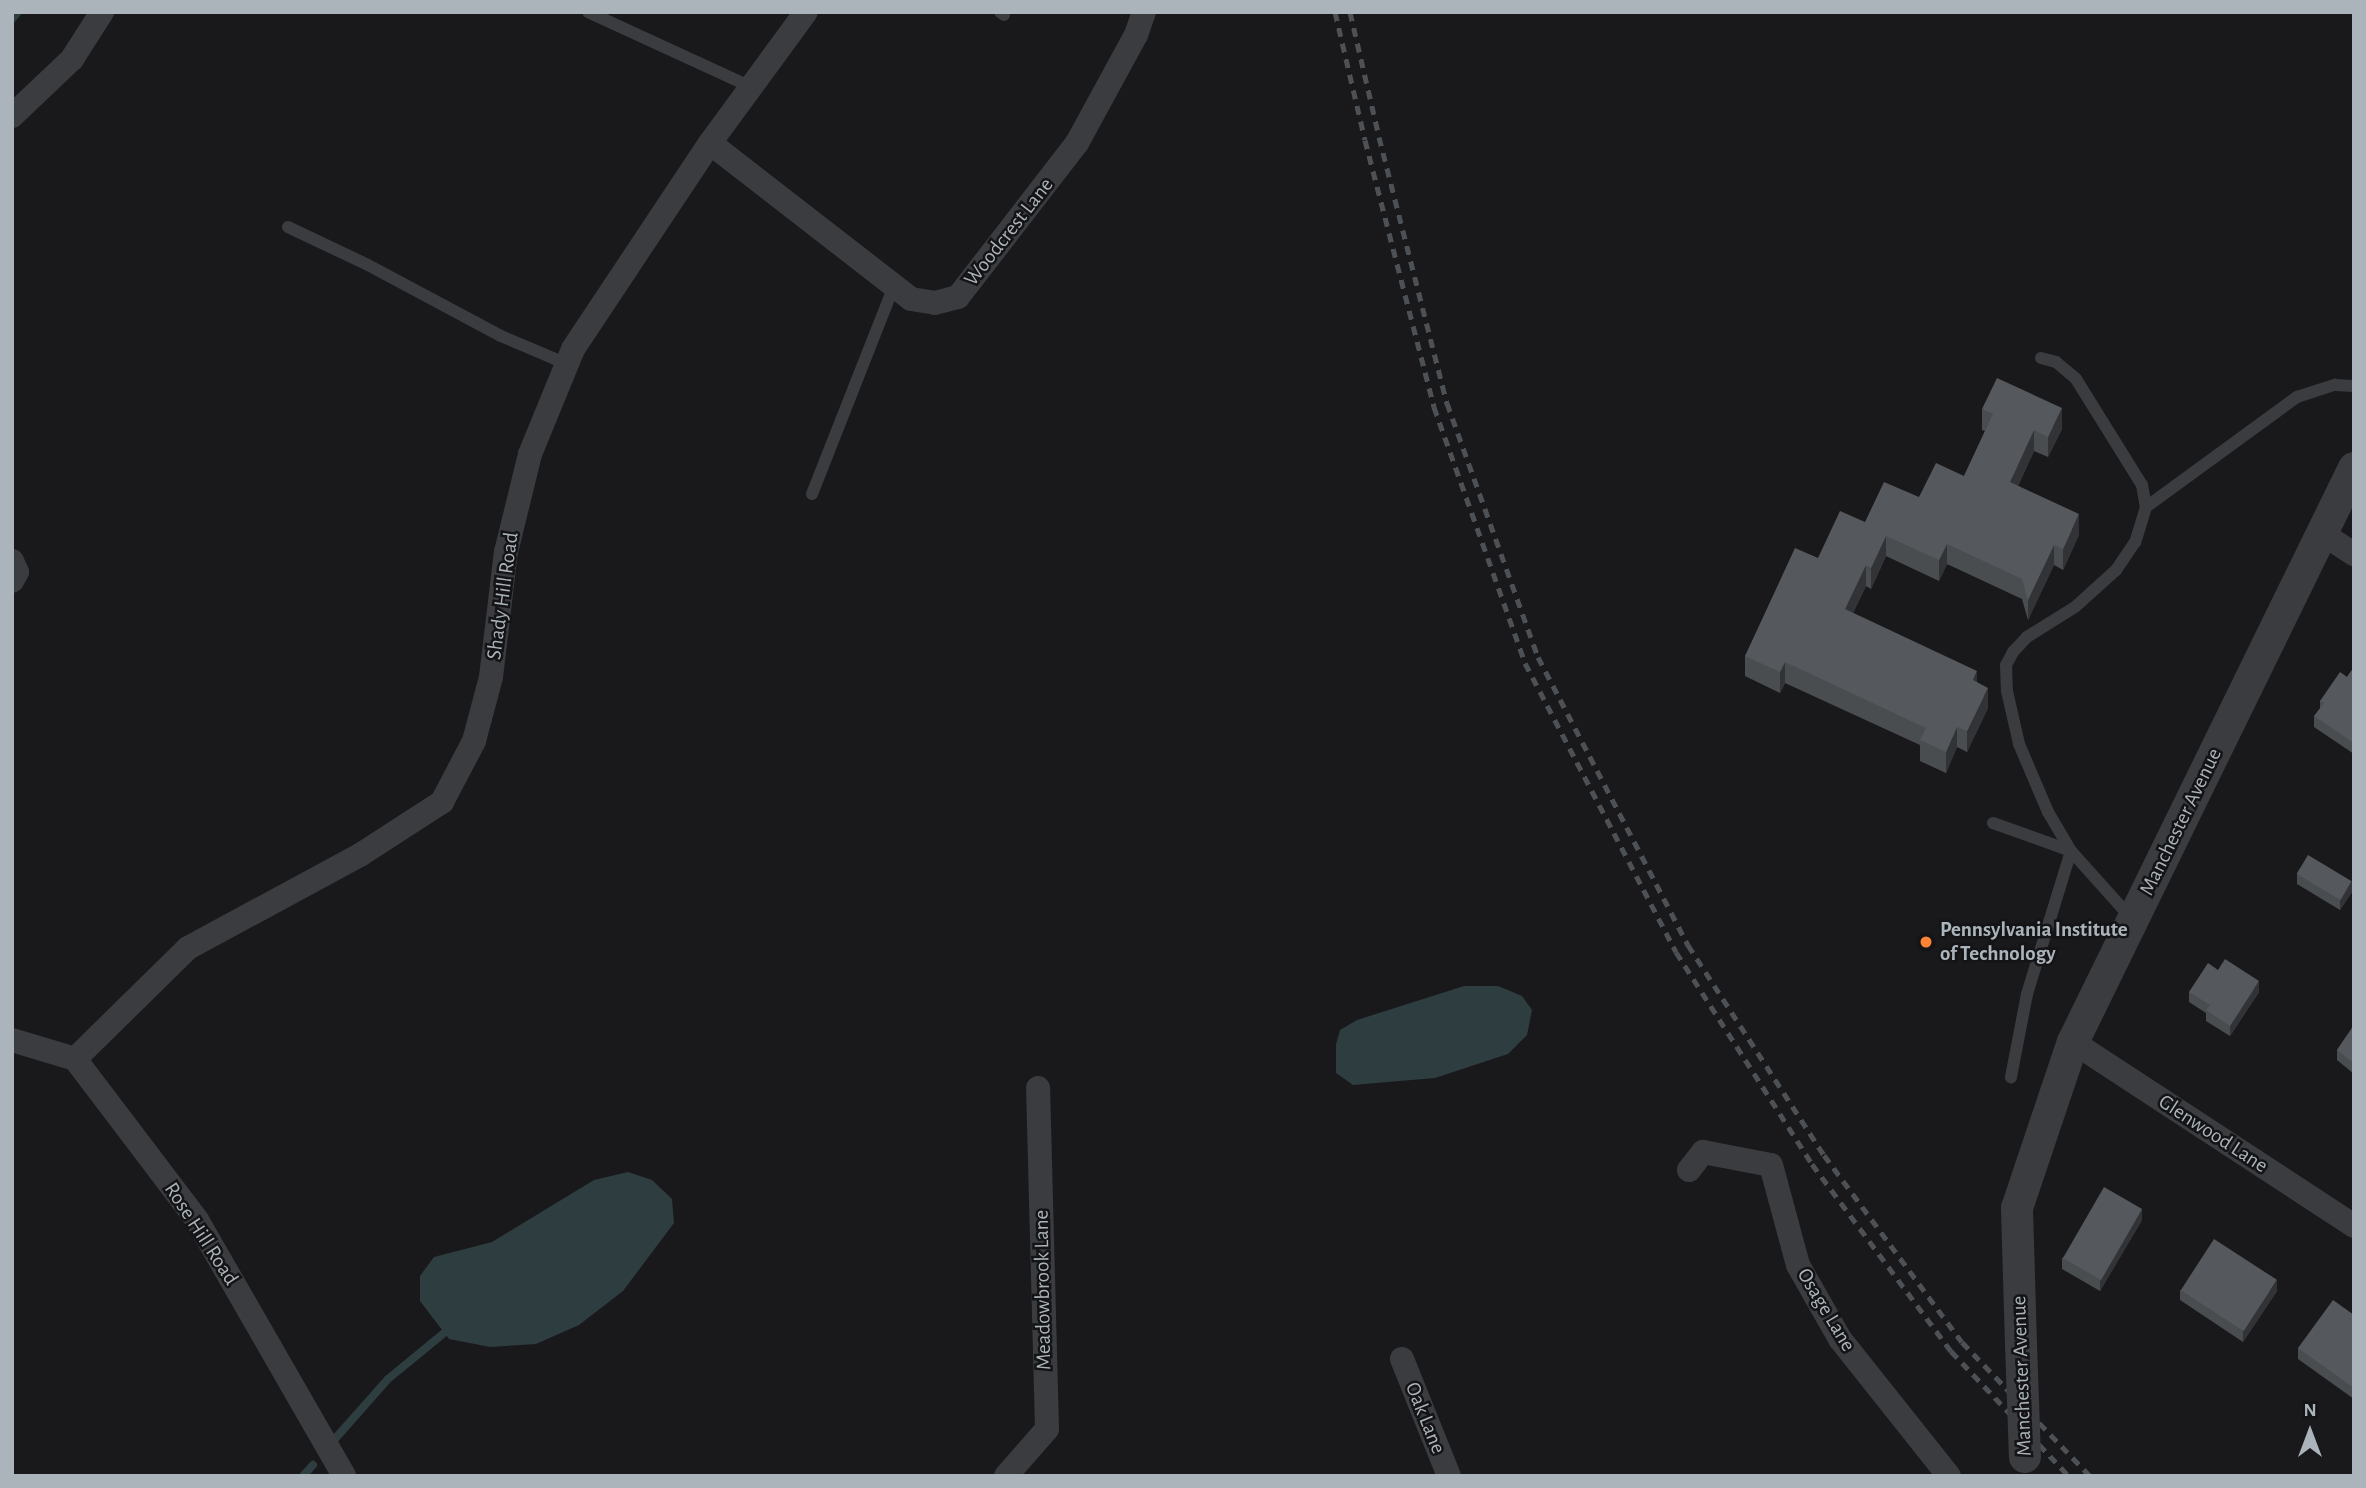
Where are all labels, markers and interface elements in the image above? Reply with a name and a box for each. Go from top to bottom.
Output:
street label: Woodcrest Lane [959,173,1059,291]
street label: Shady Hill Road [482,531,524,661]
street label: Manchester Avenue [2134,744,2228,900]
place label: Pennsylvania Institute of Technology [1940,917,2128,967]
marker: Pennsylvania Institute of Technology [1918,934,1934,950]
street label: Glenwood Lane [2154,1089,2272,1179]
street label: Rose Hill Road [159,1178,243,1290]
street label: Meadowbrook Lane [1029,1210,1057,1370]
street label: Osage Lane [1791,1264,1861,1356]
street label: Manchester Avenue [2007,1295,2037,1457]
street label: Oak Lane [1399,1379,1451,1457]
north arrow [2275,1397,2345,1467]
text: N [2303,1401,2317,1420]

